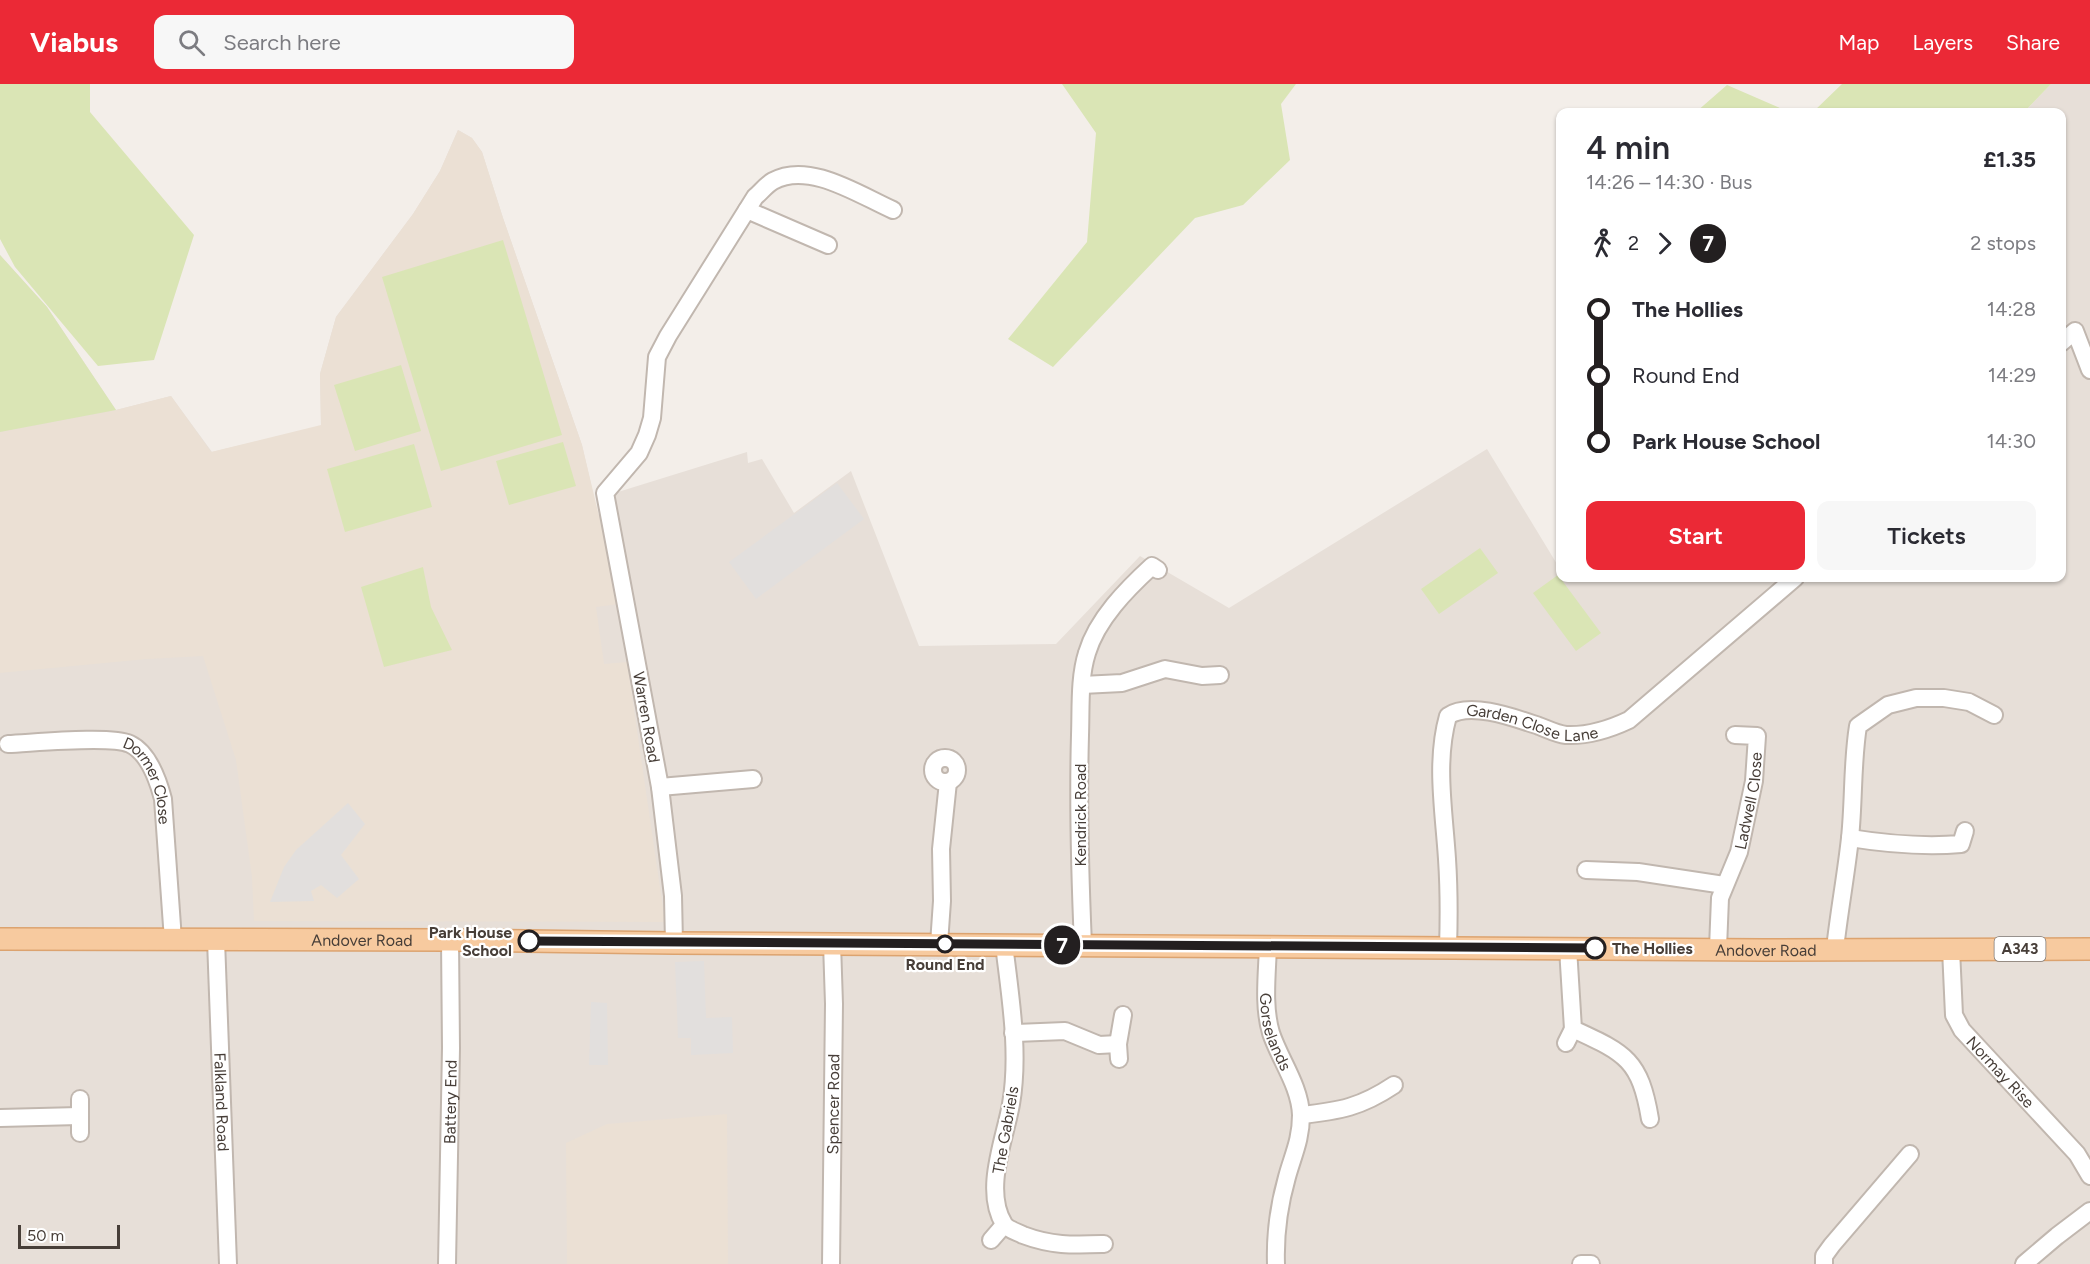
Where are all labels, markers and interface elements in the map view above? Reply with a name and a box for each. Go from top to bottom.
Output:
search box [154,15,574,69]
text: Viabus [30,25,118,59]
icon: search [175,26,208,59]
text: Search here [223,29,341,56]
text: Map [1839,30,1879,55]
text: Layers [1912,30,1973,55]
text: Share [2006,30,2060,55]
text: 4 min [1586,128,1670,167]
text: £1.35 [1983,146,2036,173]
text: 14:26 – 14:30 · Bus [1586,170,1752,194]
icon: walk [1586,227,1619,260]
icon: forward [1648,227,1681,260]
text: 2 [1628,231,1639,255]
text: 7 [1702,231,1714,256]
text: 2 stops [1970,231,2036,255]
text: The Hollies [1632,296,1743,323]
text: 14:28 [1987,297,2036,321]
text: Round End [1632,362,1740,389]
text: 14:29 [1988,363,2036,387]
text: Park House School [1632,428,1821,455]
text: 14:30 [1987,429,2036,453]
button: Start [1586,501,1805,570]
button: Tickets [1817,501,2036,570]
street label: Warren Road [629,670,664,764]
street label: Garden Close Lane [1466,701,1600,745]
street label: Dormer Close [120,733,174,825]
street label: Ladwell Close [1731,751,1766,851]
street label: Kendrick Road [1071,764,1090,867]
place label: Park House School [429,923,512,960]
line badge: 7 [1042,926,1082,964]
marker: Park House School [518,930,540,952]
street label: Andover Road [311,931,413,950]
text: 7 [1056,933,1068,958]
marker: Round End [936,935,954,953]
marker: The Hollies [1584,937,1606,959]
road number: A343 [1994,937,2046,961]
place label: The Hollies [1612,939,1693,958]
street label: Andover Road [1715,941,1817,960]
place label: Round End [905,955,985,974]
street label: Gorselands [1256,992,1295,1074]
street label: Normay Rise [1962,1032,2038,1112]
street label: Falkland Road [210,1052,233,1152]
street label: Spencer Road [823,1054,843,1154]
street label: Battery End [440,1060,461,1144]
street label: The Gabriels [988,1085,1023,1176]
scale bar [18,1222,120,1250]
text: 50 m [27,1226,64,1245]

